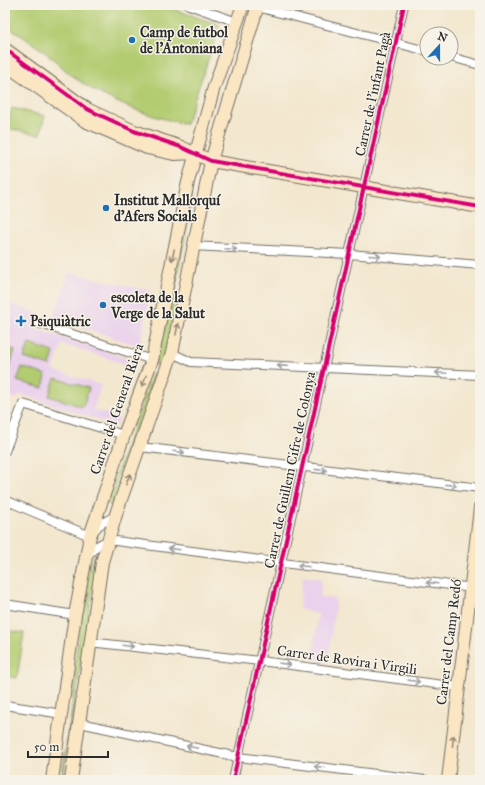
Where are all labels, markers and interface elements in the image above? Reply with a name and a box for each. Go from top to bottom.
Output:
place label: Camp de futbol de l’Antoniana [140,24,229,57]
north arrow [419,26,459,66]
text: N [436,29,450,45]
street label: Carrer de l'infant Pagà [352,30,395,158]
marker: Camp de futbol de l’Antoniana [127,35,137,45]
place label: Institut Mallorquí d'Afers Socials [114,192,221,225]
marker: Institut Mallorquí d'Afers Socials [101,203,111,213]
one-way arrow [224,245,237,252]
one-way arrow [169,248,177,261]
one-way arrow [368,253,381,260]
place label: escoleta de la Verge de la Salut [110,289,205,323]
marker: escoleta de la Verge de la Salut [98,300,108,310]
place label: Psiquiàtric [30,313,91,331]
marker: Psiquiàtric [15,315,27,327]
one-way arrow [173,323,181,336]
street label: Carrer del General Riera [87,341,147,477]
one-way arrow [277,362,290,369]
one-way arrow [435,369,448,376]
street label: Carrer de Guillem Cifre de Colonya [261,370,319,570]
one-way arrow [139,375,147,387]
one-way arrow [172,448,185,456]
one-way arrow [314,466,327,474]
one-way arrow [125,474,133,486]
one-way arrow [444,481,457,489]
one-way arrow [168,545,181,553]
one-way arrow [297,562,310,570]
street label: Carrer del Camp Redó [433,578,465,706]
one-way arrow [426,579,439,586]
one-way arrow [121,642,134,650]
street label: Carrer de Rovira i Virgili [276,642,418,678]
one-way arrow [278,661,291,668]
one-way arrow [407,678,420,685]
scale bar [28,733,108,759]
one-way arrow [449,735,456,748]
text: 50 m [34,740,59,754]
one-way arrow [185,743,198,751]
one-way arrow [314,763,327,771]

